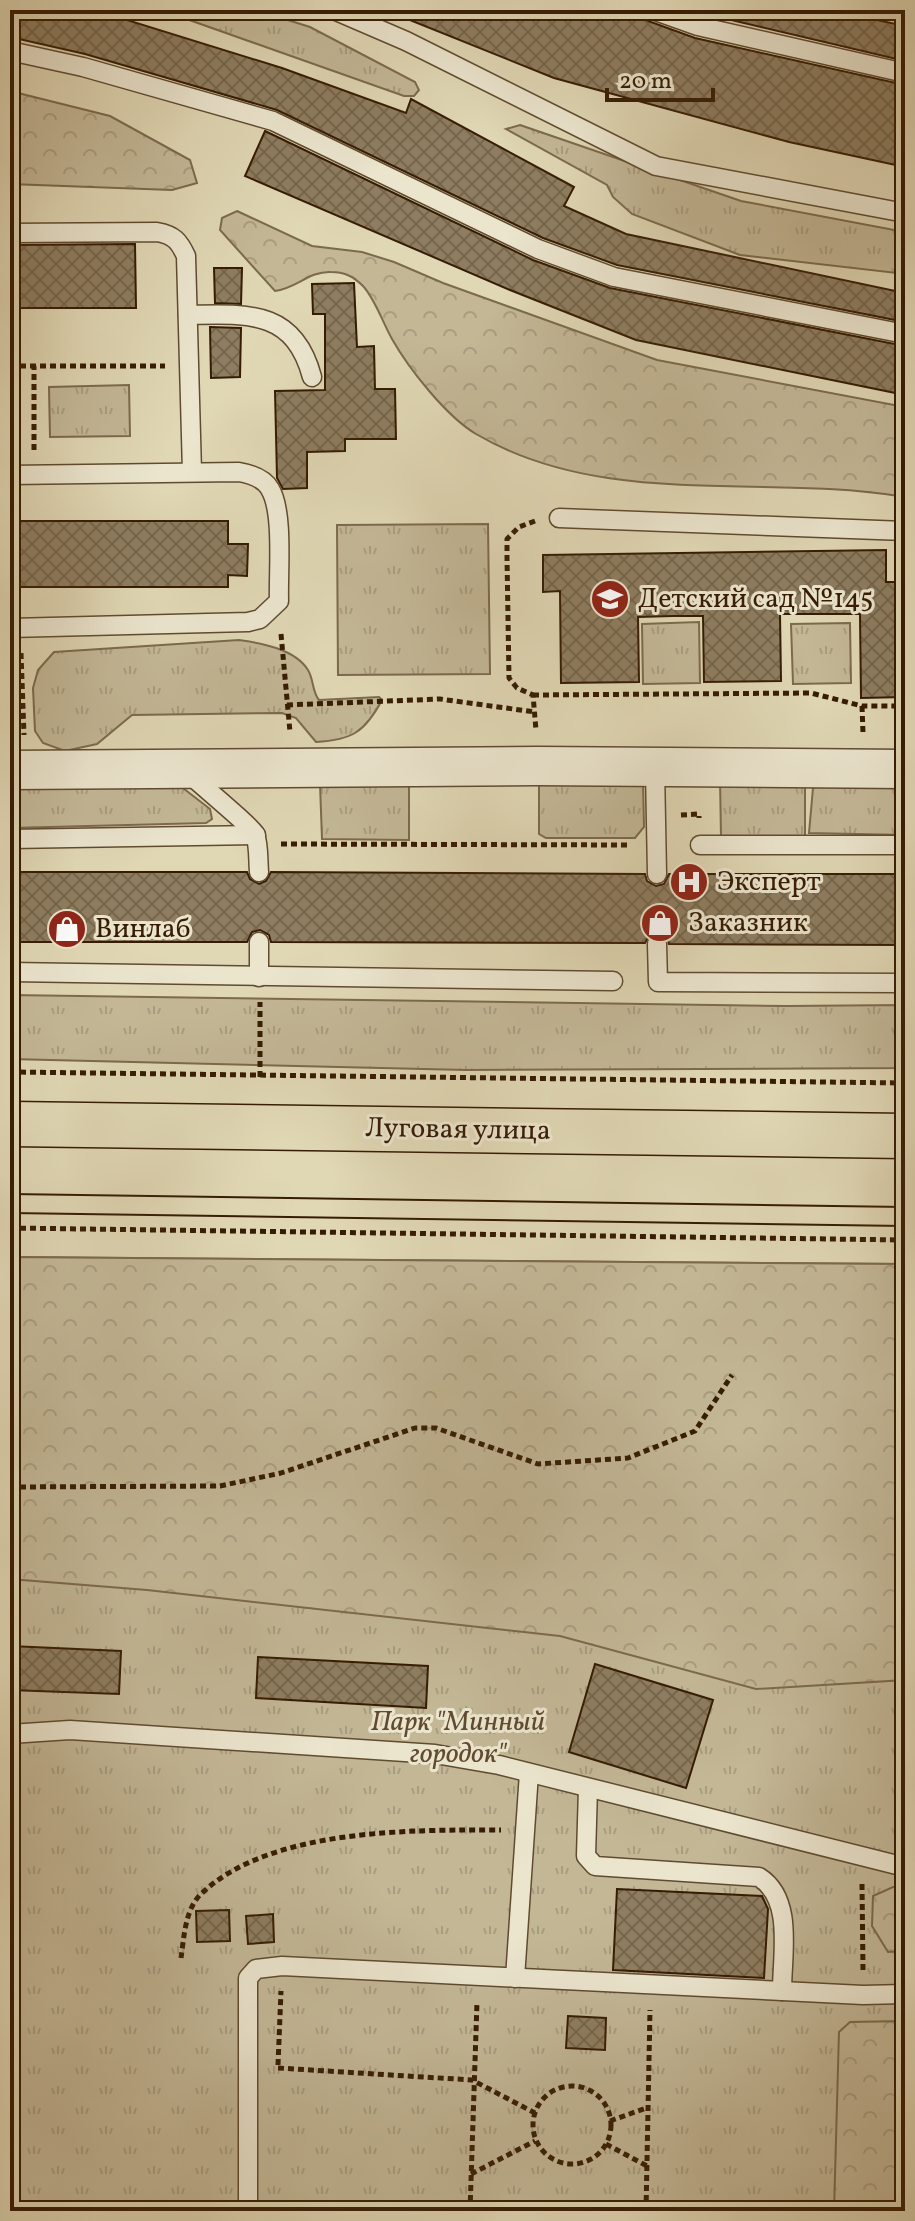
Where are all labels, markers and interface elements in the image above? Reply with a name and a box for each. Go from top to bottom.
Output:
scale bar [607,52,713,102]
text: 20 m [619,65,672,99]
school or university icon: Детский сад №145 [589,578,631,620]
place label: Детский сад №145 [638,580,873,619]
hospital icon: Эксперт [668,861,710,903]
place label: Эксперт [717,863,821,902]
shop icon: Заказник [639,902,681,944]
place label: Заказник [688,904,808,943]
shop icon: Винлаб [46,908,88,950]
place label: Винлаб [95,910,191,949]
street label: Луговая улица [365,1109,551,1151]
park label: Парк "Минный городок" [371,1703,545,1774]

